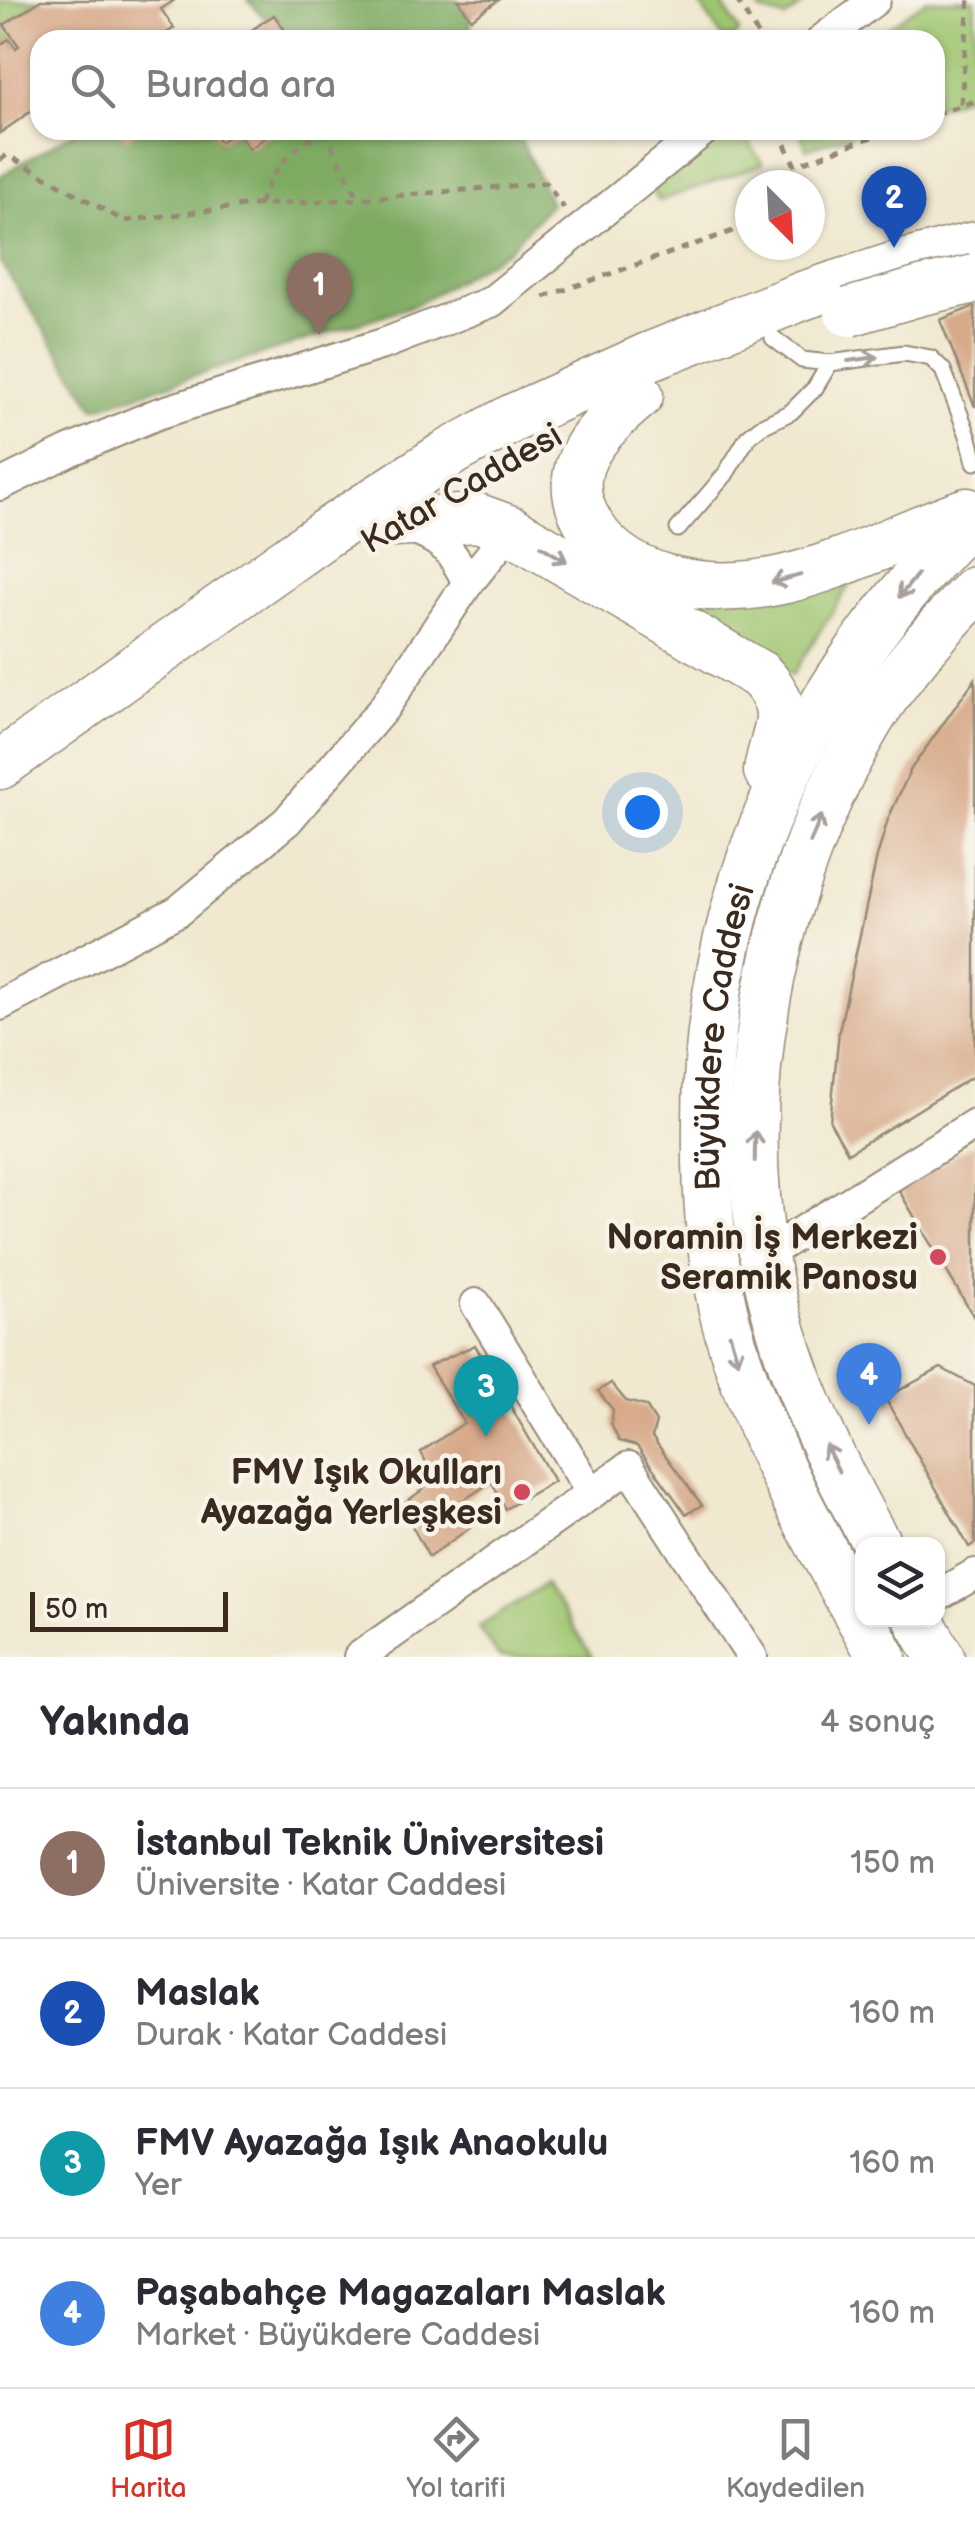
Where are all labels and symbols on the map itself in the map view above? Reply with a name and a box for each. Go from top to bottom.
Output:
pin: 2 [862,166,926,248]
north arrow [735,170,825,260]
pin: 1 [286,252,352,335]
one-way arrow [846,349,878,367]
street label: Katar Caddesi [354,414,570,564]
one-way arrow [539,544,568,565]
one-way arrow [770,571,802,590]
one-way arrow [897,572,919,598]
your location [617,787,668,838]
one-way arrow [808,814,826,845]
street label: Büyükdere Caddesi [687,879,765,1192]
one-way arrow [746,1130,765,1162]
place label: Noramin İş Merkezi Seramik Panosu [606,1214,918,1300]
marker: Noramin İş Merkezi Seramik Panosu [927,1246,949,1268]
one-way arrow [726,1332,744,1363]
pin: 4 [836,1342,902,1425]
pin: 3 [454,1354,518,1437]
one-way arrow [822,1444,841,1473]
place label: FMV Işık Okulları Ayazağa Yerleşkesi [200,1452,502,1535]
marker: FMV Işık Okulları Ayazağa Yerleşkesi [511,1481,533,1503]
scale bar [30,1587,228,1632]

